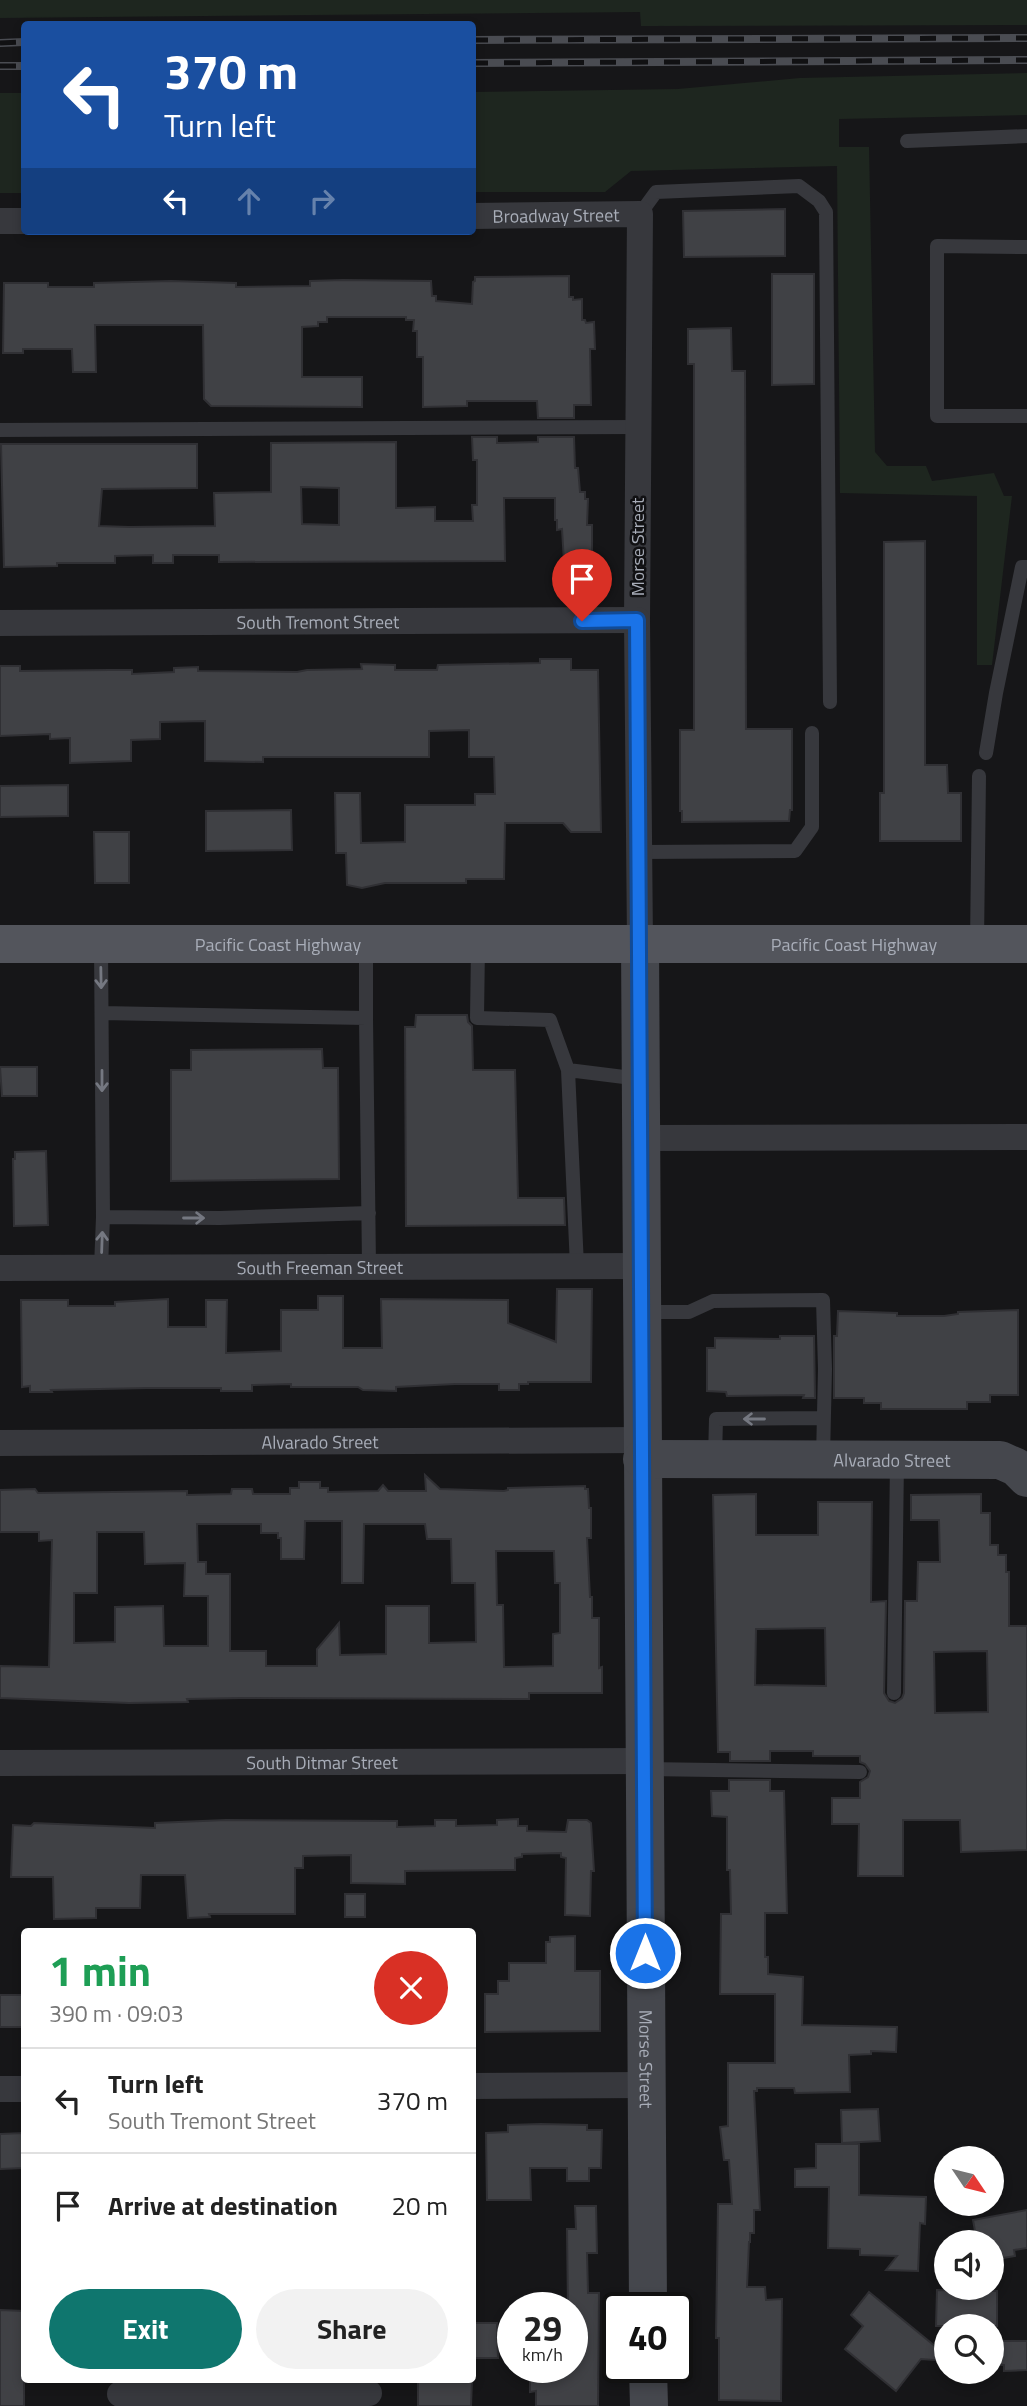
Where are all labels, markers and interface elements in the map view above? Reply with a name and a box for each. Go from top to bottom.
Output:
text: 370 m [164,33,298,108]
icon: left [49,49,140,140]
text: Turn left [164,101,276,149]
icon: left [157,182,195,220]
icon: ahead [230,182,268,220]
icon: right [303,182,341,220]
street label: Broadway Street [492,201,620,229]
street label: Morse Street [624,497,651,596]
pin [552,549,612,621]
icon: arrive [563,560,601,598]
street label: South Tremont Street [237,608,400,635]
street label: Pacific Coast Highway [195,931,361,958]
street label: Pacific Coast Highway [771,931,937,958]
one-way arrow [94,967,108,990]
one-way arrow [95,1069,109,1092]
one-way arrow [182,1211,205,1225]
one-way arrow [95,1231,109,1254]
street label: South Freeman Street [237,1253,404,1281]
one-way arrow [743,1412,766,1426]
street label: Alvarado Street [261,1428,379,1455]
street label: Alvarado Street [833,1446,951,1473]
street label: South Ditmar Street [246,1748,398,1776]
position arrow [608,1916,682,1990]
text: 1 min [49,1938,151,2002]
button: close [374,1951,448,2025]
text: 390 m · 09:03 [49,1996,184,2031]
street label: Morse Street [633,2010,660,2109]
text: Turn left [108,2064,203,2103]
text: 370 m [377,2081,448,2120]
icon: left [49,2082,87,2120]
text: South Tremont Street [108,2103,316,2138]
north arrow [934,2146,1004,2216]
map controls [934,2146,1004,2384]
text: Arrive at destination [108,2186,338,2225]
text: 20 m [391,2186,448,2225]
icon: arrive [49,2187,87,2225]
button: sound [934,2230,1004,2300]
button: Exit [49,2289,242,2369]
button: Share [256,2289,448,2369]
speed limit sign: 40 [602,2292,693,2383]
text: 29 [523,2301,562,2355]
button: search [934,2314,1004,2384]
text: km/h [522,2341,563,2368]

